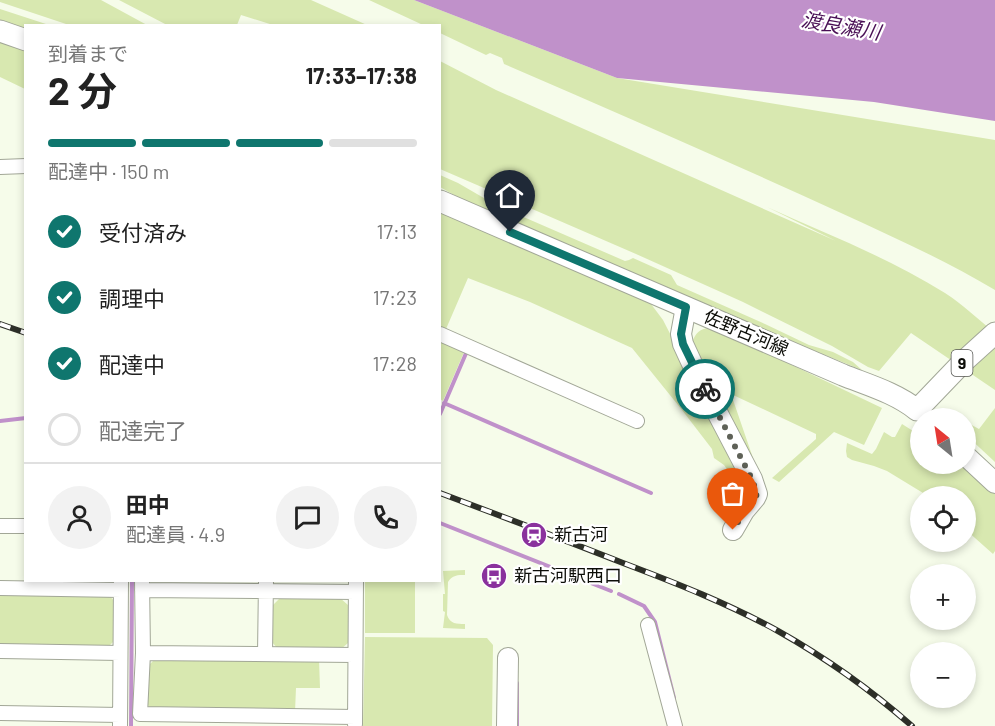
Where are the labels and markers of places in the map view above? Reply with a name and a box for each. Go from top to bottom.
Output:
pin [484,170,535,232]
pin [707,468,758,530]
station icon: 新古河 [519,520,549,550]
place label: 新古河 [554,523,608,545]
bus stop icon: 新古河駅西口 [479,561,509,591]
place label: 新古河駅西口 [514,564,622,586]

